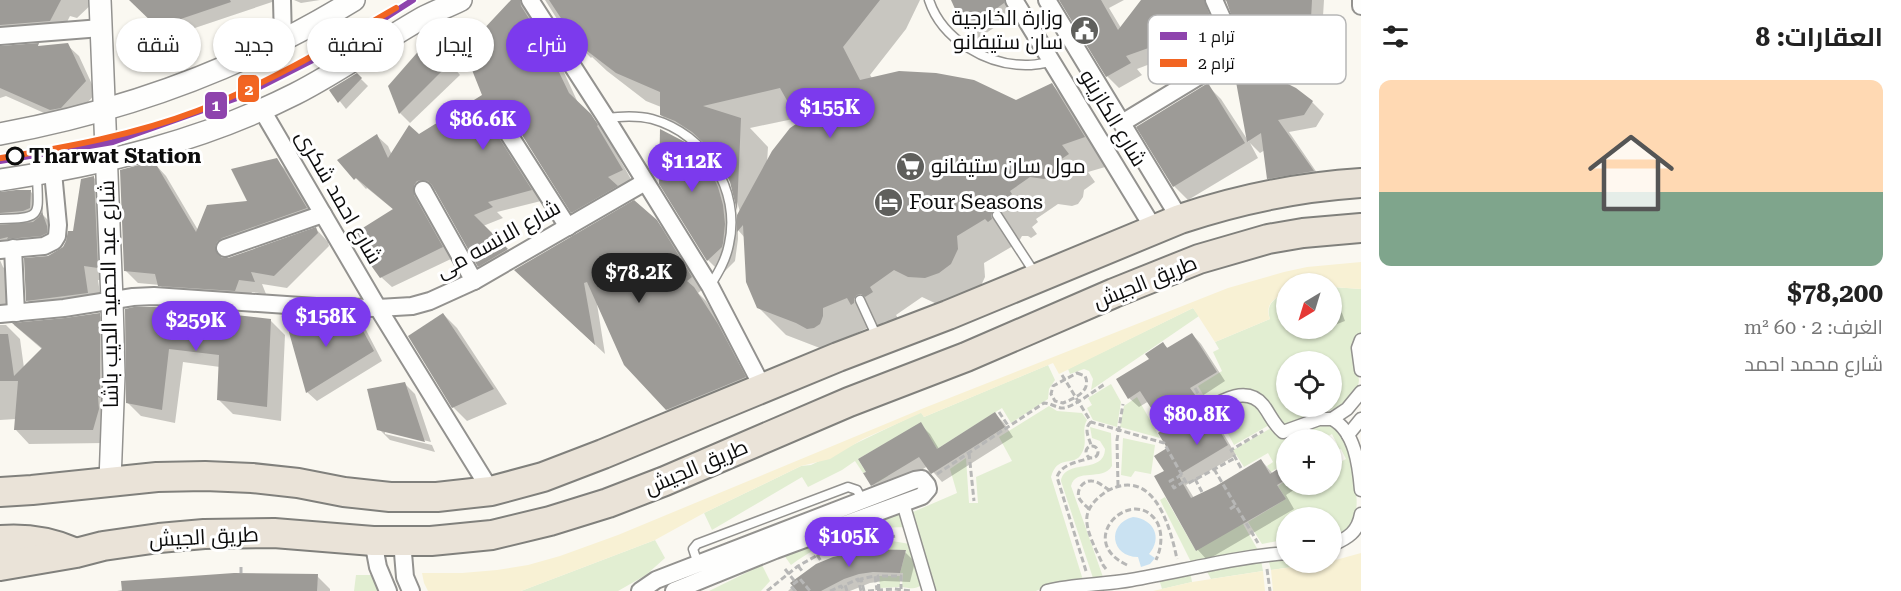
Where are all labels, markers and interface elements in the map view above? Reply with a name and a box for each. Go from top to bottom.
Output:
place label: وزارة الخارجية سان ستيفانو [952,6,1063,55]
public building icon: وزارة الخارجية سان ستيفانو [1068,14,1100,46]
legend [1148,15,1346,84]
chip: شقة [116,18,201,72]
chip: جديد [213,18,295,72]
chip: تصفية [307,18,404,72]
chip: إيجار [416,18,494,72]
chip: شراء [506,18,588,72]
icon: filters [1379,20,1412,53]
text: العقارات: 8 [1756,22,1883,52]
text: ترام 1 [1198,27,1235,48]
text: ترام 2 [1198,54,1235,75]
street label: شارع الكازينو [1073,65,1151,172]
line badge: 2 [237,74,260,103]
text: 2 [245,80,254,99]
pin: $155K [788,88,872,139]
line badge: 1 [204,91,228,120]
text: $155K [800,95,860,119]
text: 1 [212,96,221,115]
pin: $86.6K [434,100,532,151]
text: $86.6K [450,107,516,131]
icon: home [1577,119,1685,227]
street label: شارع احمد شكرى [289,126,387,269]
pin: $112K [650,142,734,193]
place label: Tharwat Station [29,144,201,168]
marker: Tharwat Station [6,147,24,165]
text: $112K [662,149,722,173]
supermarket icon: مول سان ستيفانو [894,150,926,182]
place label: مول سان ستيفانو [931,154,1086,179]
street label: شارع عبد الحميد الديب باشا [95,180,125,408]
hotel icon: Four Seasons [872,186,904,218]
place label: Four Seasons [909,190,1043,214]
street label: شارع الانسه مى [432,195,565,285]
street label: طريق الجيش [1090,250,1201,315]
pin: $78.2K [590,253,688,304]
text: $78.2K [606,260,672,284]
north arrow [1276,273,1342,339]
map controls [1276,273,1342,573]
text: $78,200 [1787,278,1883,308]
pin: $158K [284,297,368,348]
pin: $259K [154,301,238,352]
text: $158K [296,304,356,328]
text: $259K [166,308,226,332]
text: الغرف: 2 · 60 m² [1744,315,1883,339]
button: locate [1276,351,1342,417]
text: شارع محمد احمد [1744,352,1883,376]
pin: $80.8K [1148,395,1246,446]
text: $80.8K [1164,402,1230,426]
button: + [1276,429,1342,495]
street label: طريق الجيش [641,435,752,500]
button: − [1276,507,1342,573]
pin: $105K [807,517,891,568]
street label: طريق الجيش [149,522,259,553]
text: $105K [819,524,879,548]

